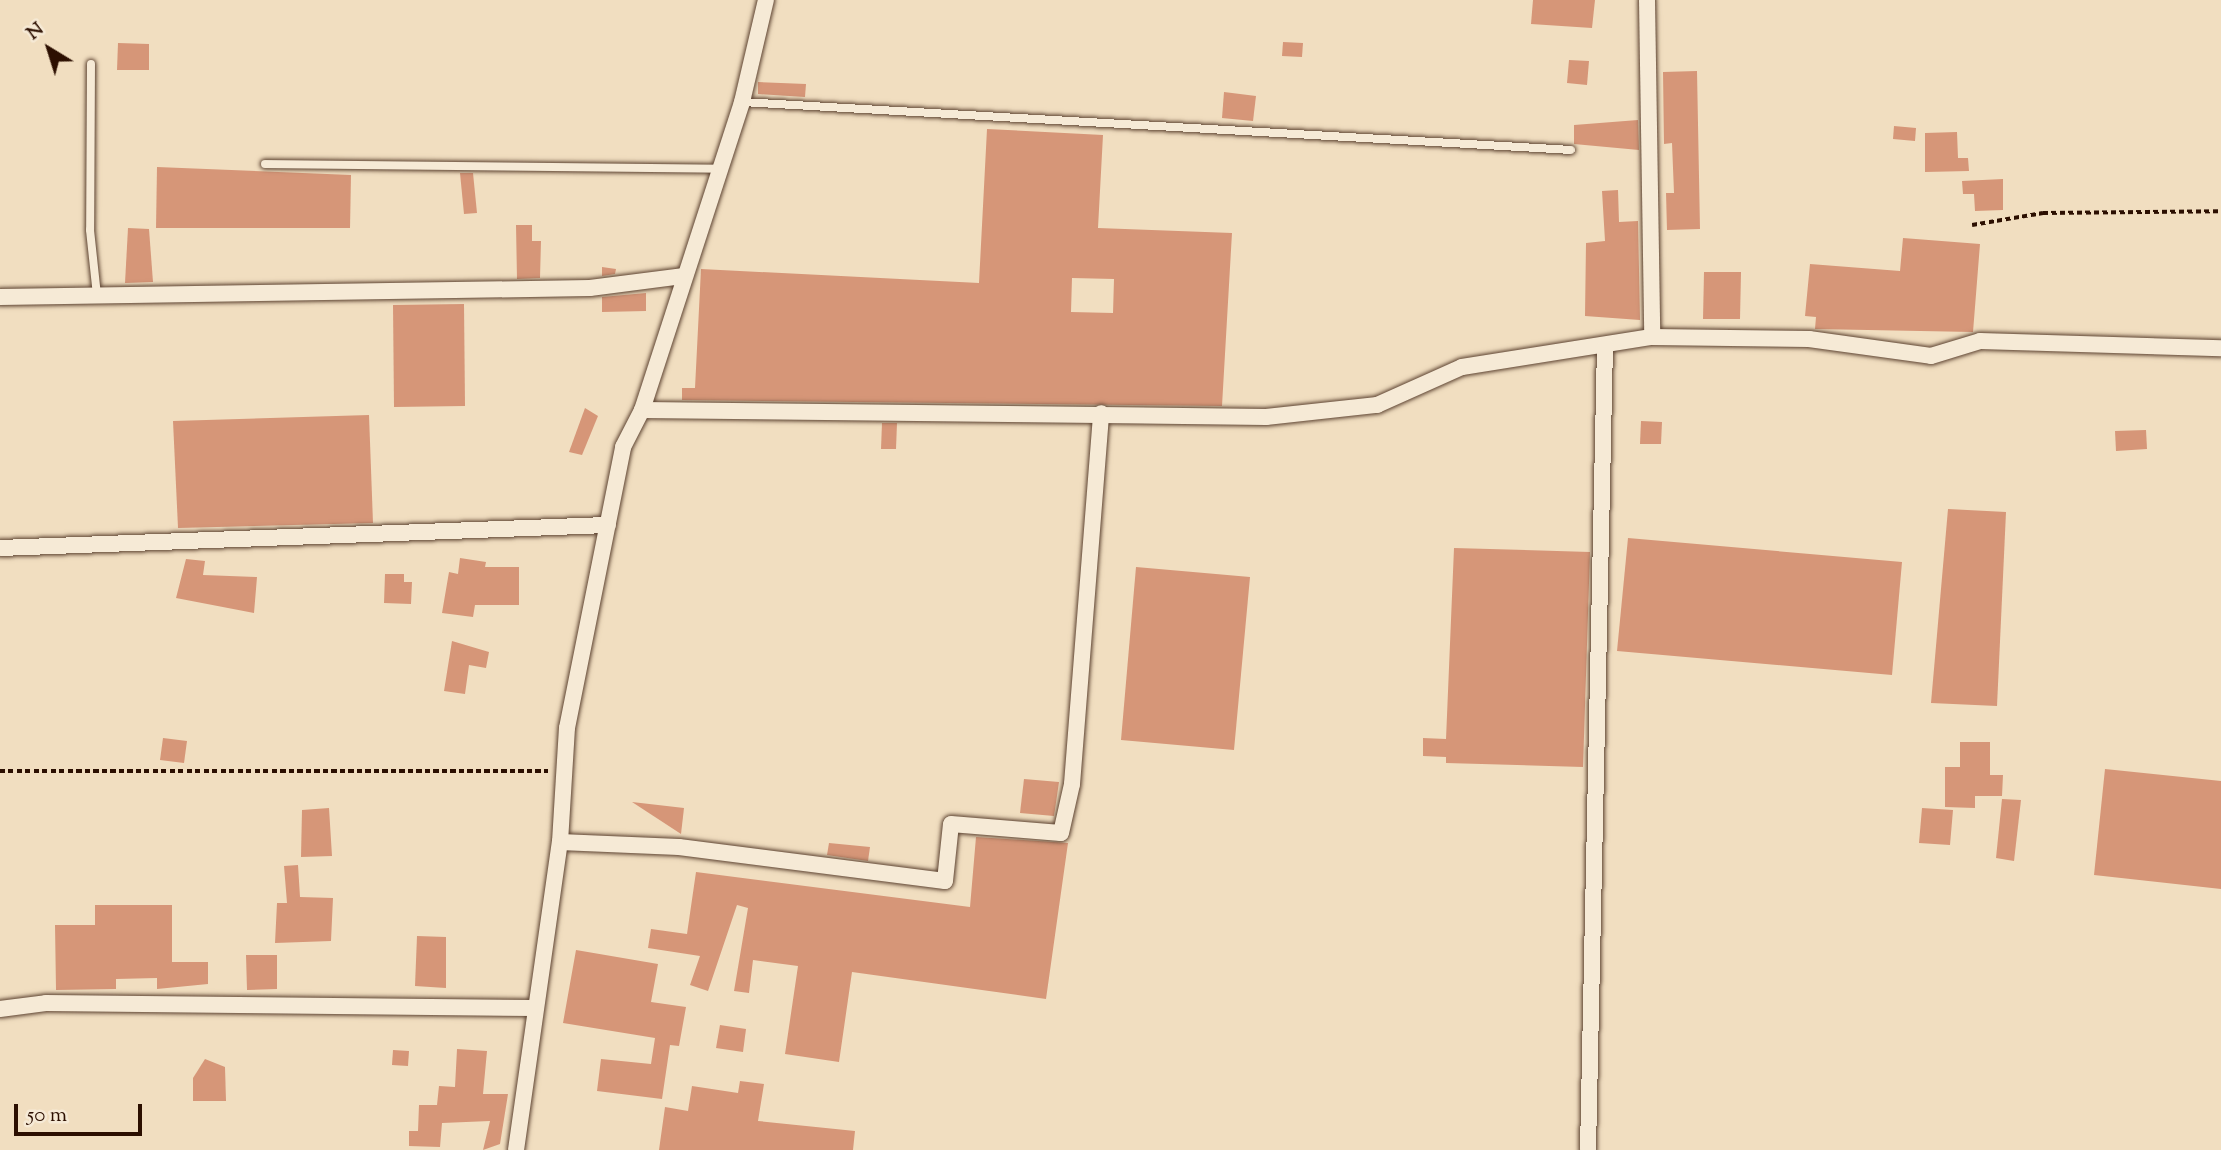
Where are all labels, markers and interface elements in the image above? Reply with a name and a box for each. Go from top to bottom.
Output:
north arrow [14,14,84,84]
text: N [21,17,50,47]
scale bar [18,1090,145,1134]
text: 50 m [27,1101,67,1131]

